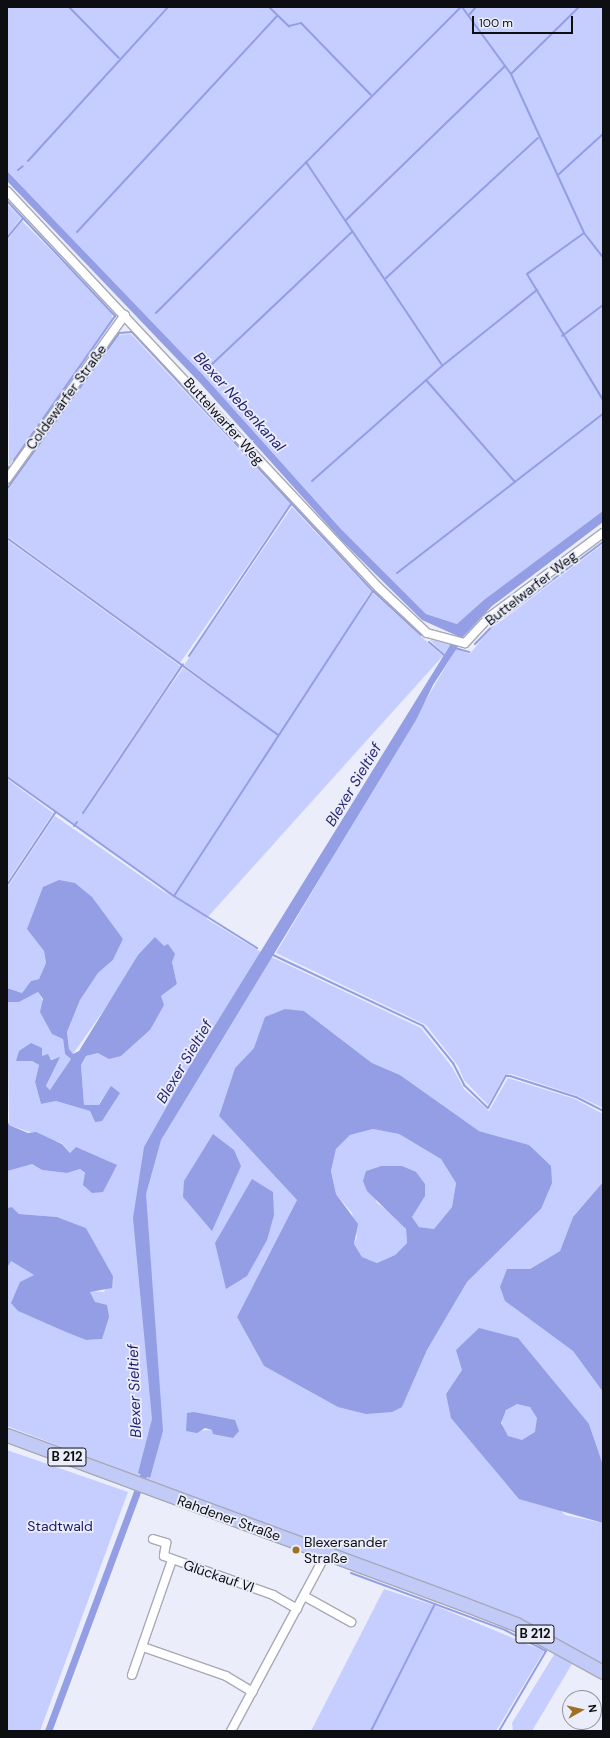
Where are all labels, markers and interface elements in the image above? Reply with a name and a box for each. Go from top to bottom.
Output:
scale bar [474,8,575,34]
text: 100 m [479,15,513,31]
street label: Coldewärfer Straße [22,341,110,453]
water label: Blexer Nebenkanal [190,349,288,455]
street label: Buttelwarfer Weg [180,374,268,468]
street label: Buttelwarfer Weg [482,547,580,629]
water label: Blexer Sieltief [322,740,386,830]
water label: Blexer Sieltief [153,1017,217,1107]
water label: Blexer Sieltief [124,1344,146,1438]
road number: B 212 [47,1446,87,1468]
street label: Rahdener Straße [175,1491,283,1545]
park label: Stadtwald [27,1518,93,1534]
place label: Blexersander Straße [304,1534,388,1566]
marker: Blexersander Straße [291,1545,301,1555]
street label: Glückauf VI [182,1556,256,1596]
road number: B 212 [515,1623,555,1645]
north arrow [562,1690,602,1730]
text: N [585,1704,600,1713]

